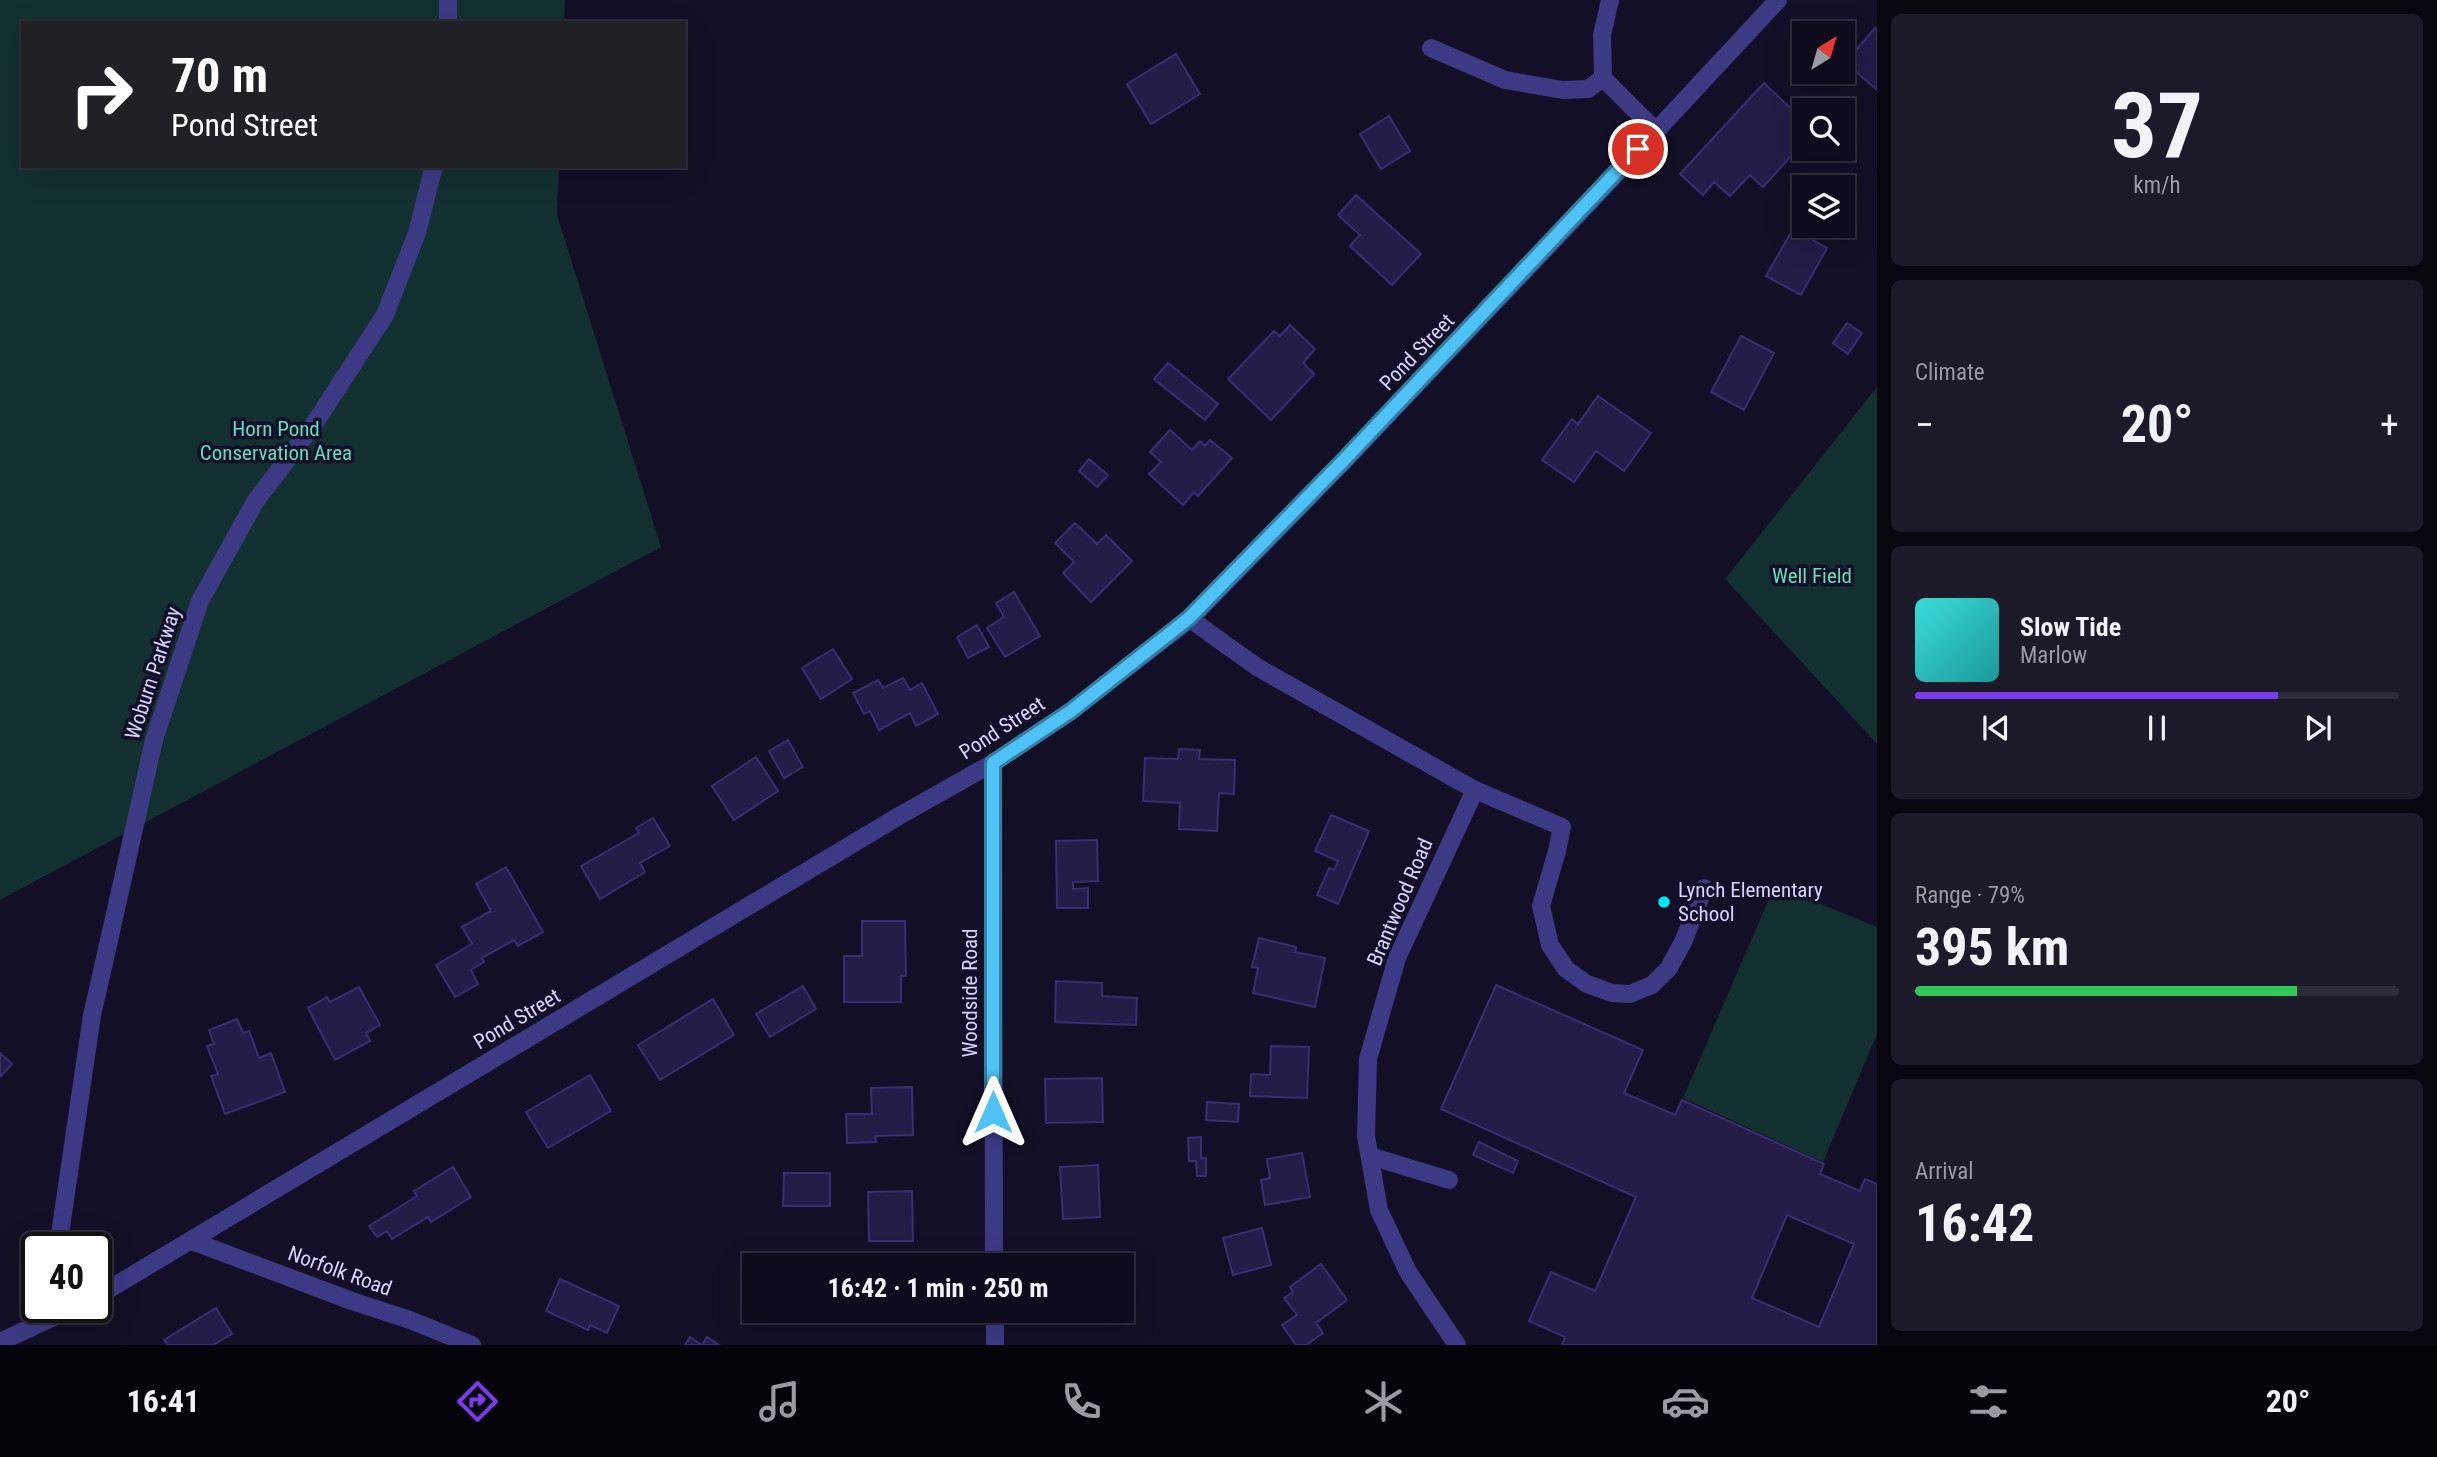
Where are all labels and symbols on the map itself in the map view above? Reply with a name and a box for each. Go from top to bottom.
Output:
north arrow [1792,21,1855,84]
pin [1608,119,1668,179]
street label: Pond Street [1375,309,1459,395]
park label: Horn Pond Conservation Area [200,417,352,465]
park label: Well Field [1772,564,1852,588]
street label: Woburn Parkway [120,603,186,742]
street label: Pond Street [955,692,1049,764]
street label: Brantwood Road [1362,835,1438,969]
place label: Lynch Elementary School [1678,878,1823,926]
marker: Lynch Elementary School [1656,894,1672,910]
street label: Woodside Road [958,929,982,1057]
street label: Pond Street [469,984,565,1054]
position arrow [956,1075,1030,1149]
speed limit sign: 40 [21,1232,112,1323]
street label: Norfolk Road [285,1241,395,1301]

